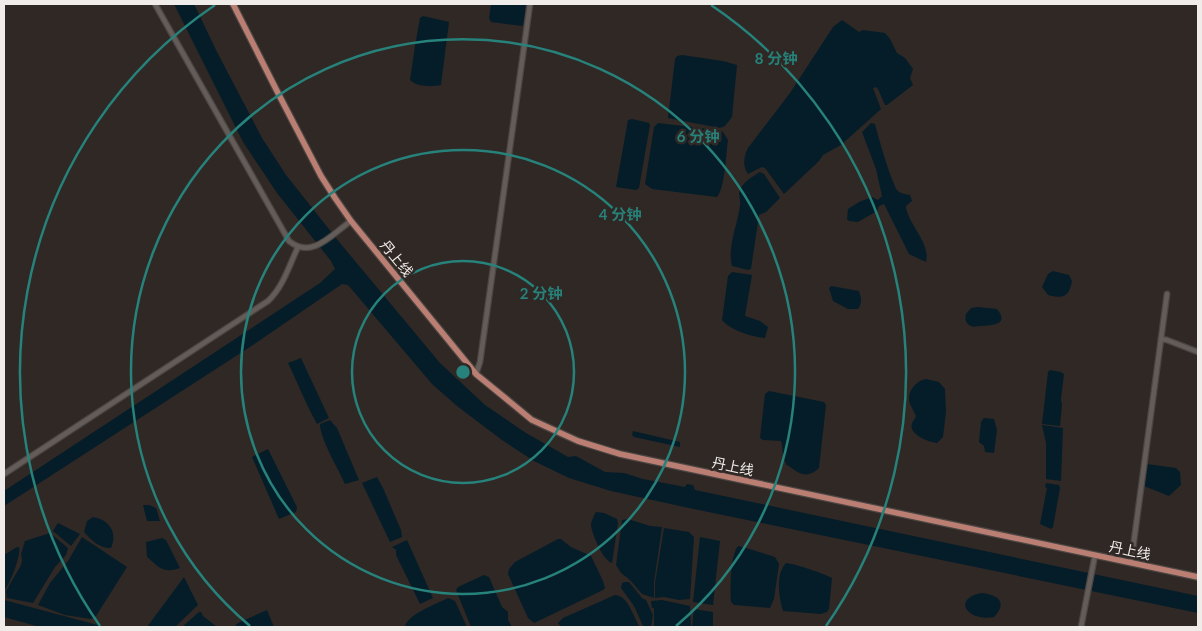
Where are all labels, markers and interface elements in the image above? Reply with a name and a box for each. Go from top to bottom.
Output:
text: 8 分钟 [755,49,797,67]
text: 6 分钟 [677,127,719,145]
text: 4 分钟 [599,205,641,223]
street label: 丹上线 [377,236,417,280]
text: 2 分钟 [520,284,562,302]
centre of rings [454,363,472,381]
street label: 丹上线 [711,453,755,479]
street label: 丹上线 [1108,537,1152,563]

